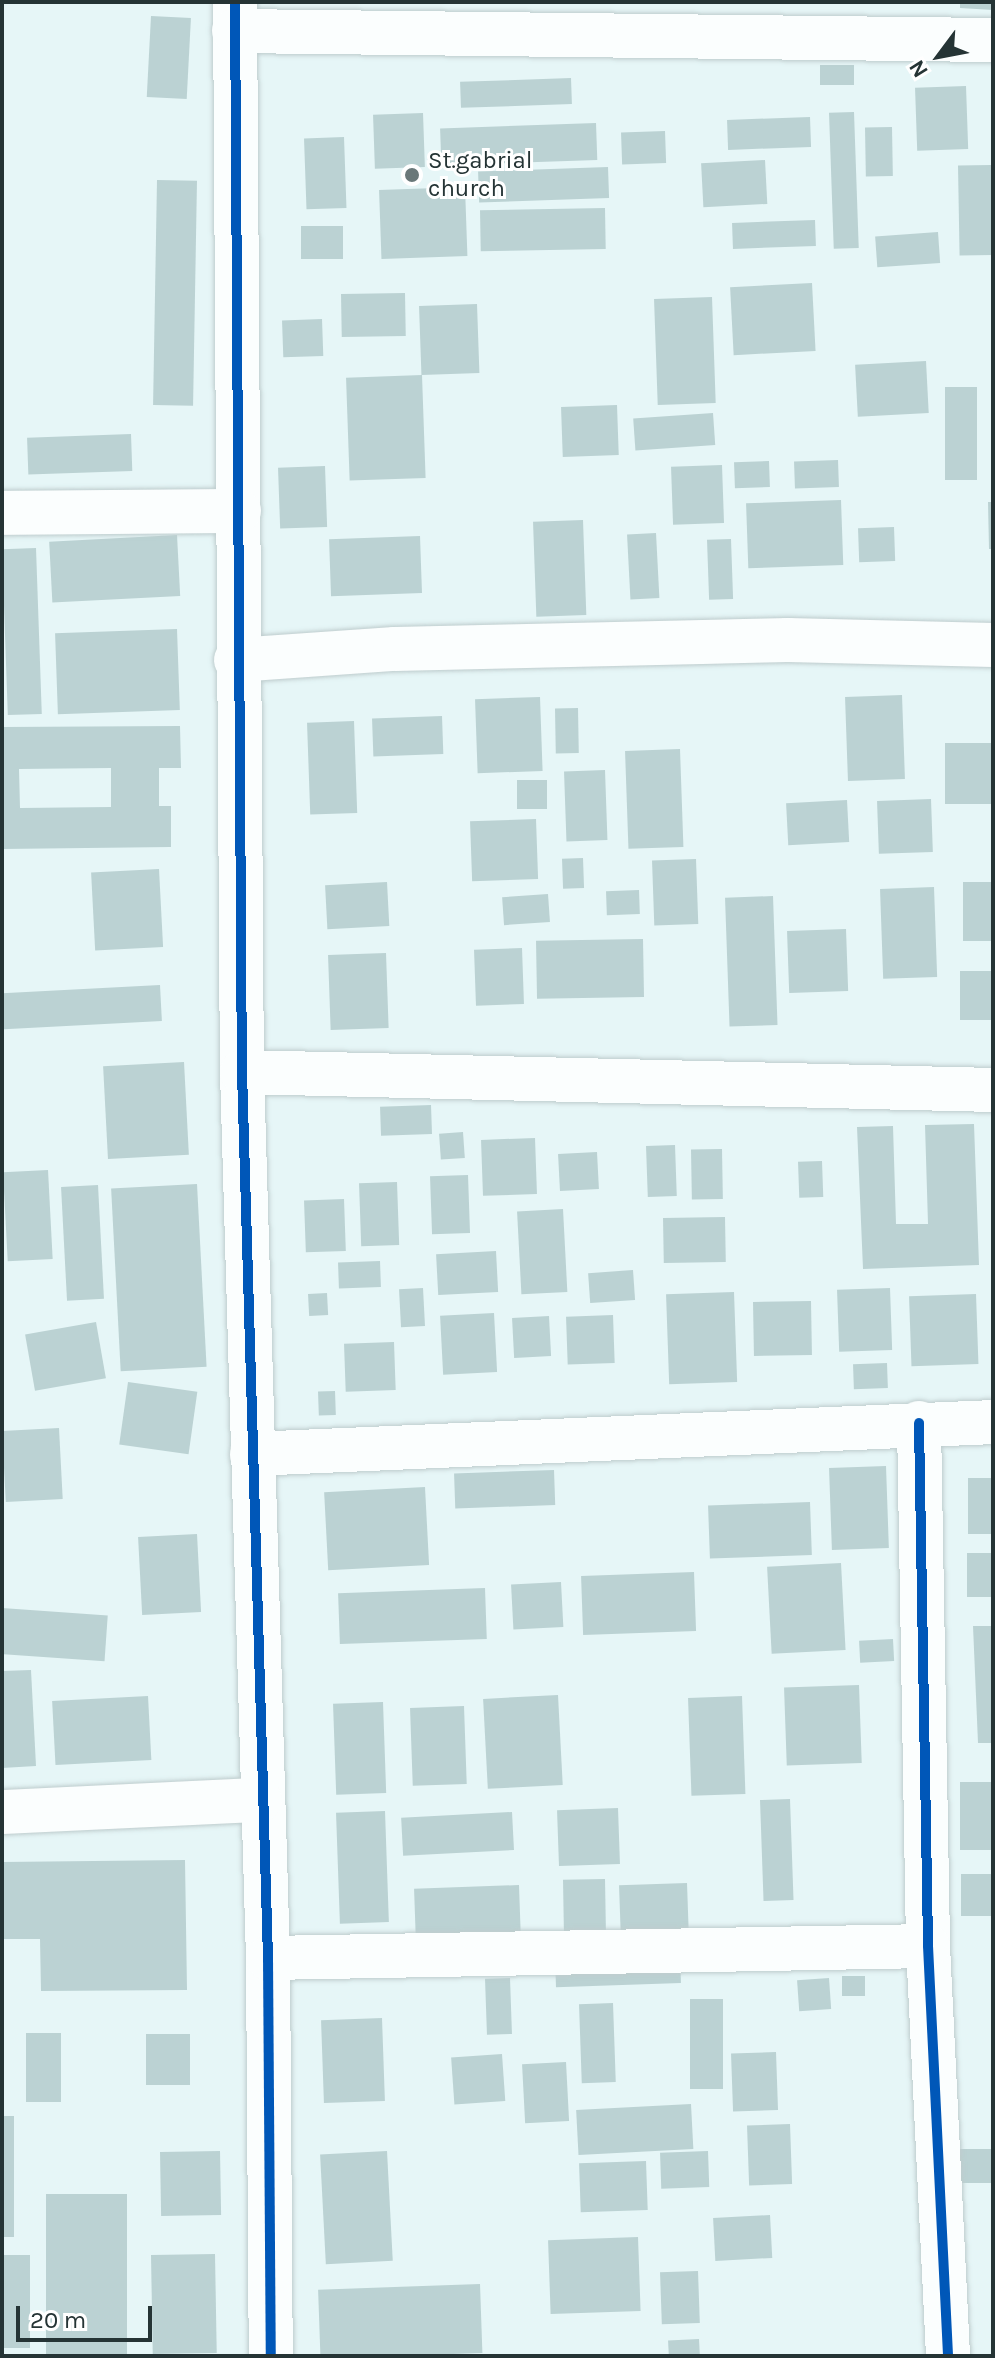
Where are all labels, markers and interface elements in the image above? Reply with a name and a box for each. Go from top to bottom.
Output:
north arrow [899,16,979,96]
text: N [903,55,934,82]
place label: St.gabrial church [428,147,533,203]
marker: St.gabrial church [403,166,421,184]
scale bar [20,2290,156,2340]
text: 20 m [30,2306,86,2334]

